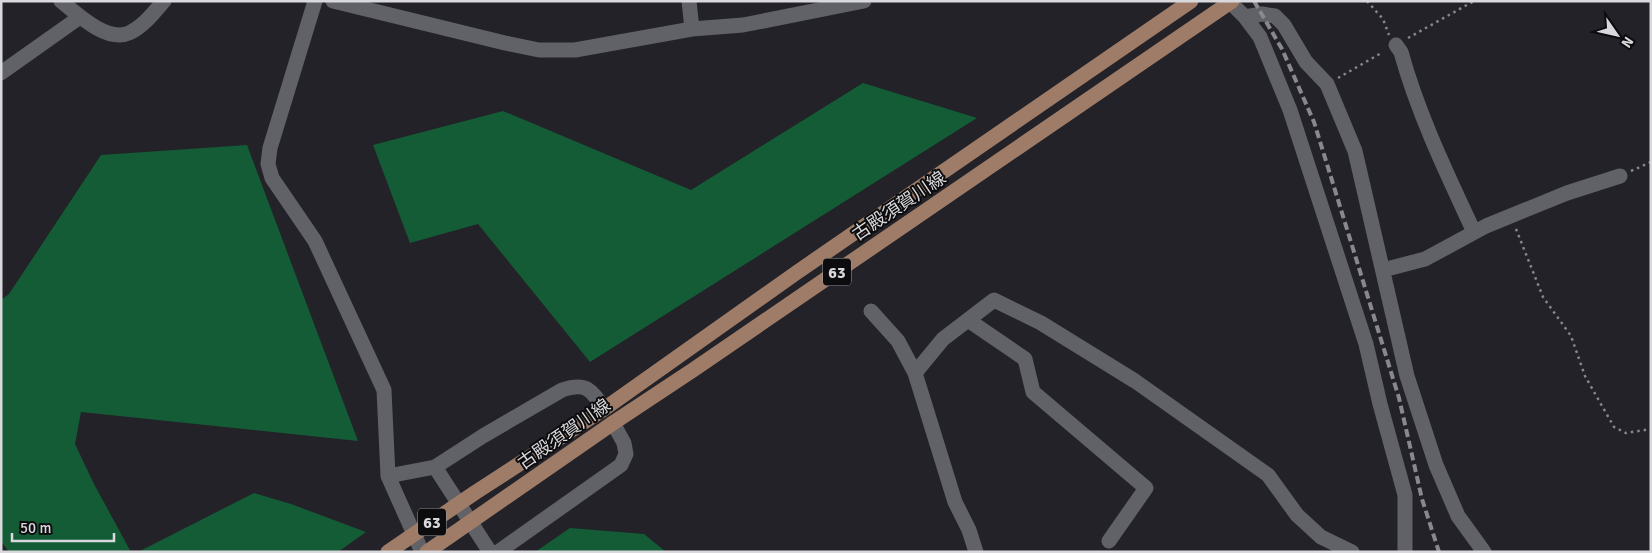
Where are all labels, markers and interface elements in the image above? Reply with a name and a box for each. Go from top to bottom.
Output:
north arrow [1592,10,1642,60]
text: N [1618,33,1637,51]
street label: 古殿須賀川線 [848,167,950,245]
road number: 63 [823,258,851,286]
street label: 古殿須賀川線 [513,394,615,474]
road number: 63 [418,508,446,536]
scale bar [12,510,115,542]
text: 50 m [20,519,51,537]

